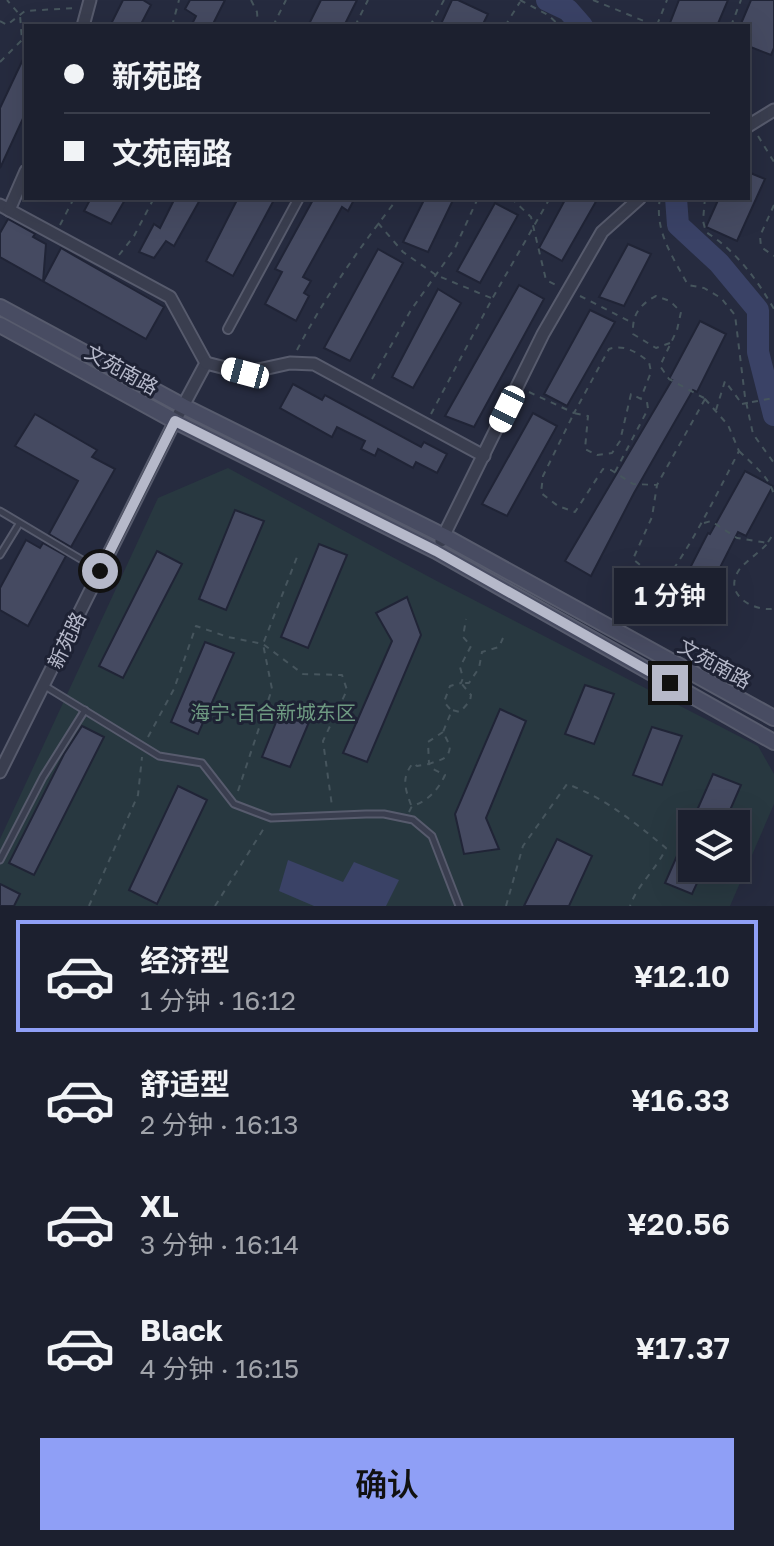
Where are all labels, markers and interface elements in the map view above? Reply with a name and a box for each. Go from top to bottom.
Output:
text: 新苑路 [112,58,202,94]
text: 文苑南路 [112,135,232,171]
street label: 文苑南路 [81,339,163,399]
car [219,355,271,391]
car [486,382,528,436]
route start [82,553,118,589]
callout: 1 分钟 [614,567,726,623]
text: 1 分钟 [634,580,706,611]
street label: 新苑路 [42,608,90,672]
street label: 文苑南路 [674,633,756,693]
route end [652,665,688,701]
park label: 海宁·百合新城东区 [190,700,356,724]
map controls [678,810,750,882]
button: layers [678,810,750,882]
icon: car [44,940,116,1012]
text: 经济型 [140,942,230,978]
text: ¥12.10 [634,958,730,994]
text: 1 分钟 · 16:12 [140,985,296,1016]
icon: car [44,1064,116,1136]
text: 舒适型 [140,1066,230,1102]
text: ¥16.33 [631,1082,730,1118]
text: 2 分钟 · 16:13 [140,1109,298,1140]
icon: car [44,1188,116,1260]
text: XL [140,1188,179,1224]
text: ¥20.56 [627,1206,730,1242]
text: 3 分钟 · 16:14 [140,1229,299,1260]
icon: car [44,1312,116,1384]
text: Black [140,1312,223,1348]
text: ¥17.37 [636,1330,730,1366]
text: 4 分钟 · 16:15 [140,1353,299,1384]
button: 确认 [40,1438,734,1530]

